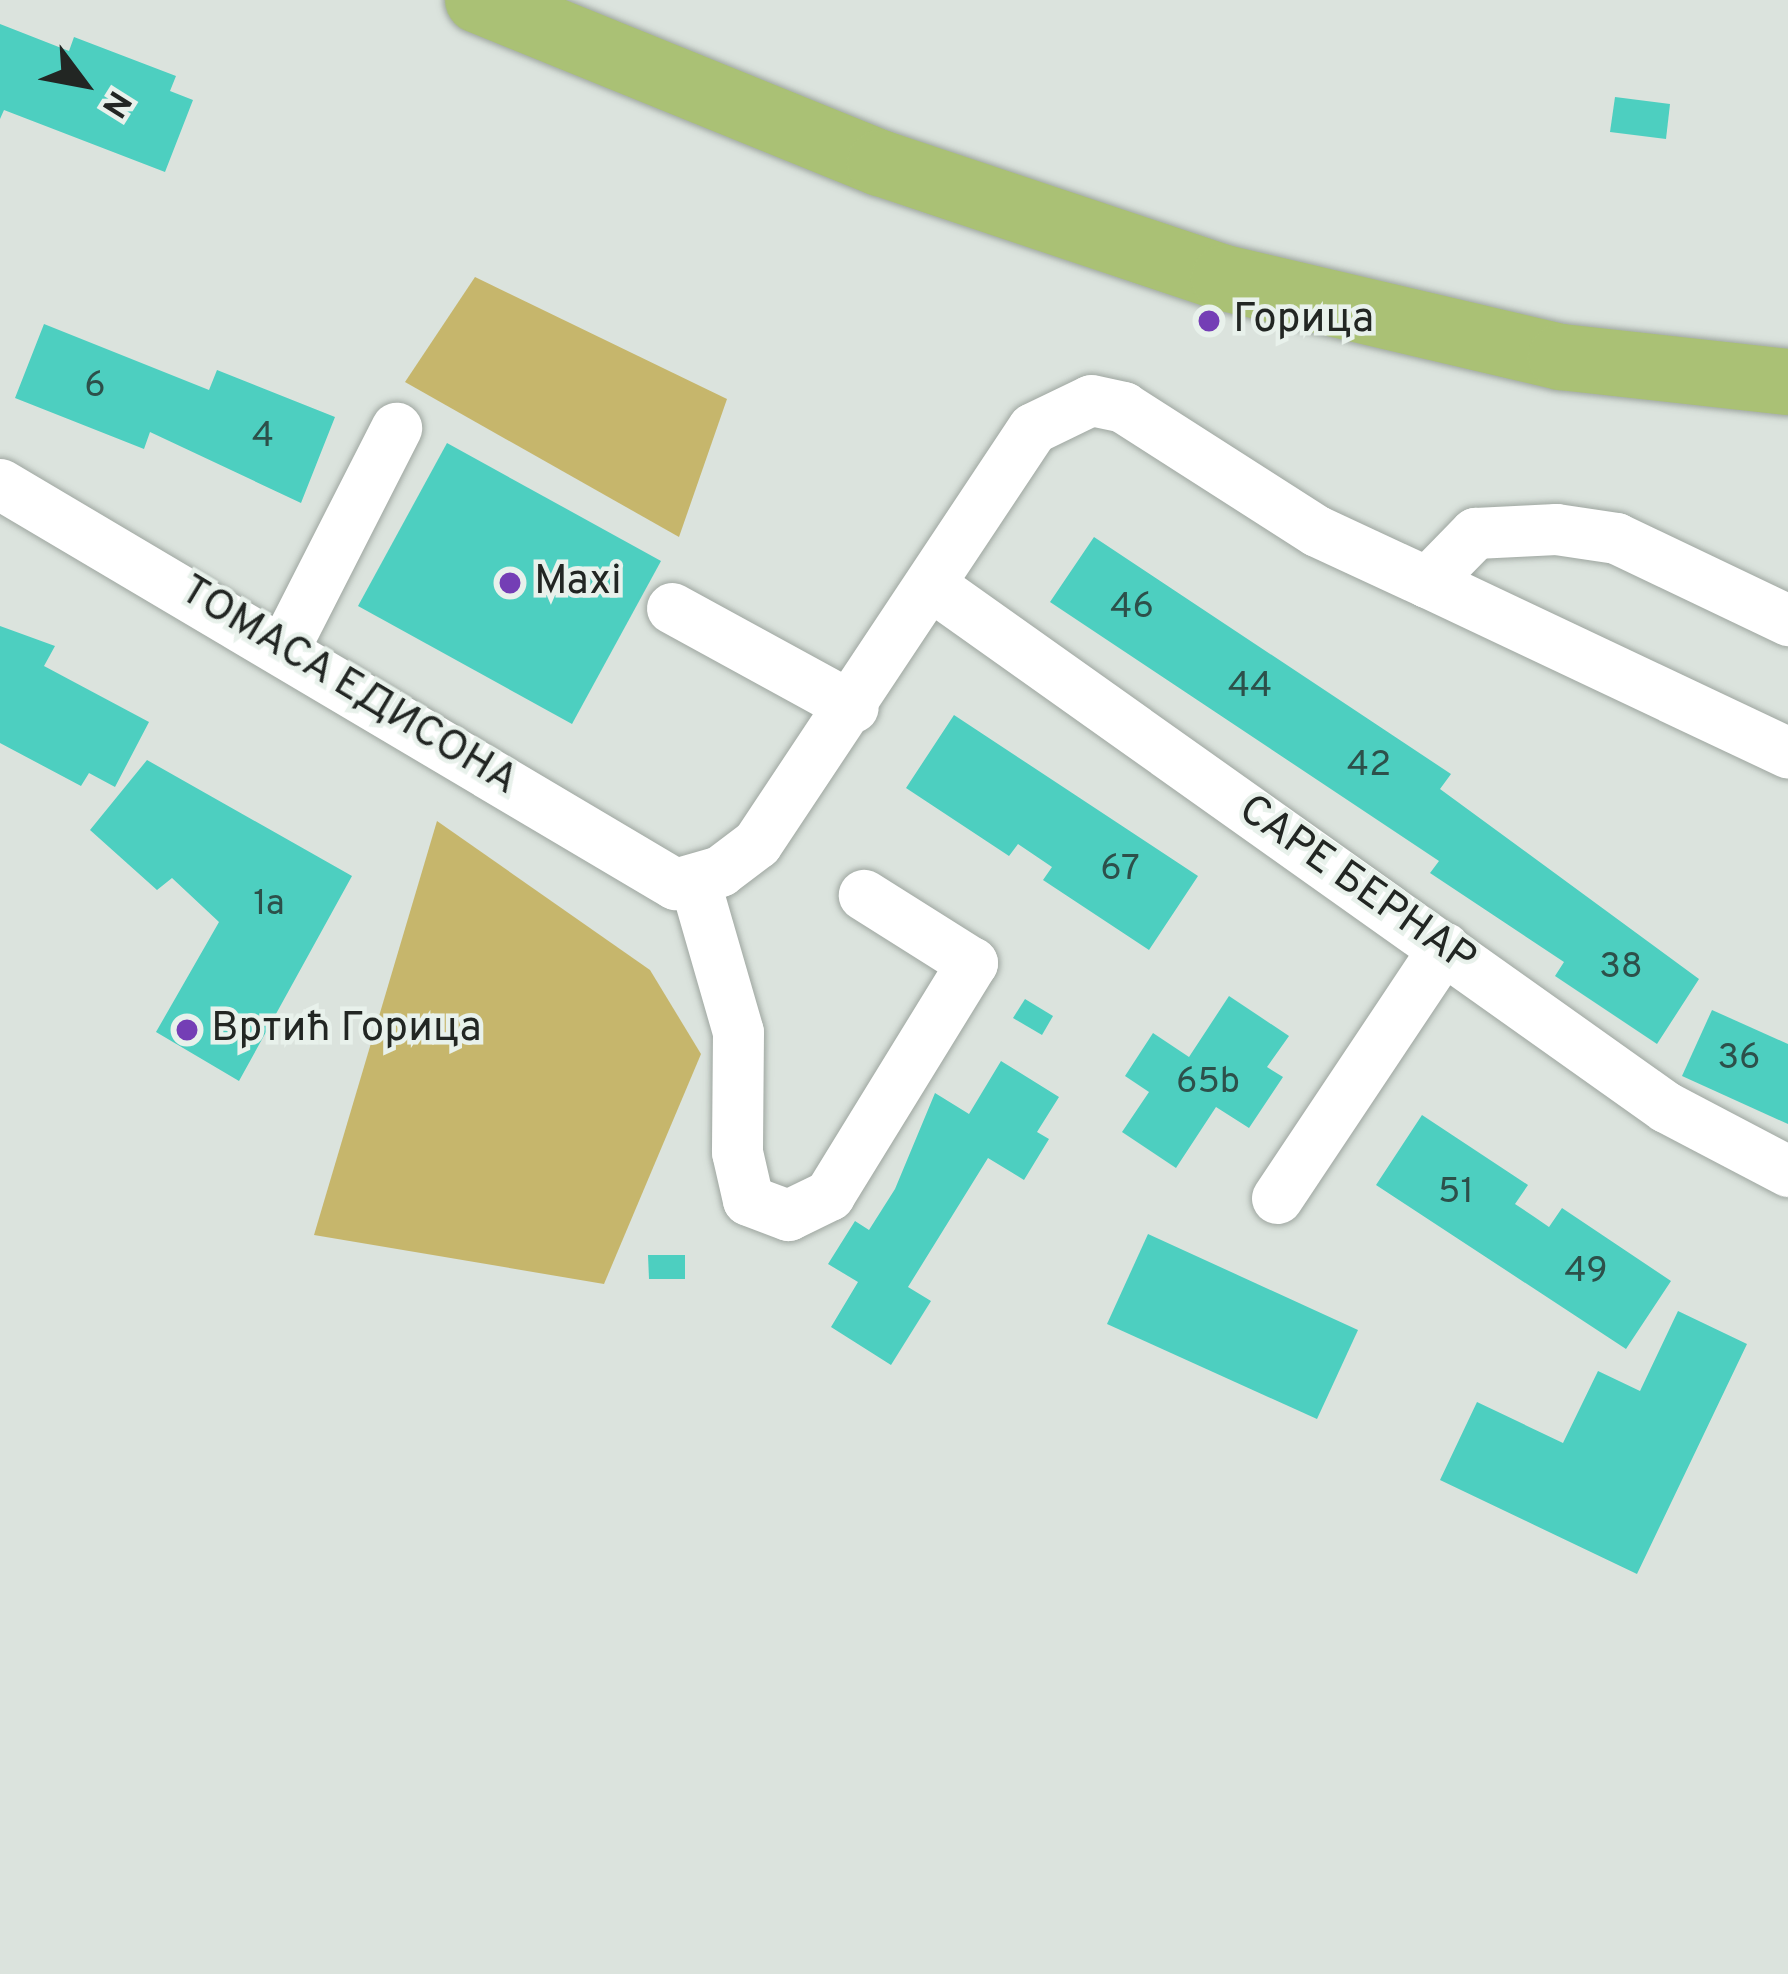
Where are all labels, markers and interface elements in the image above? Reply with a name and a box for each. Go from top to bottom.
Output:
north arrow [24,24,144,144]
text: N [90,82,139,124]
place label: Горица [1233,296,1374,346]
marker: Горица [1196,308,1222,334]
house number: 6 [84,366,106,410]
house number: 4 [252,416,274,460]
place label: Maxi [534,558,622,608]
street label: ТОМАСА ЕДИСОНА [170,566,526,808]
marker: Maxi [497,570,523,596]
house number: 46 [1110,587,1154,631]
house number: 44 [1228,666,1272,710]
house number: 42 [1347,745,1391,789]
street label: САРЕ БЕРНАР [1228,786,1484,986]
house number: 67 [1100,849,1140,893]
house number: 1a [253,884,285,928]
house number: 38 [1599,947,1643,991]
place label: Вртић Горица [211,1005,482,1055]
marker: Вртић Горица [174,1017,200,1043]
house number: 36 [1717,1038,1761,1082]
house number: 65b [1176,1062,1240,1106]
house number: 51 [1438,1172,1474,1216]
house number: 49 [1564,1251,1608,1295]

